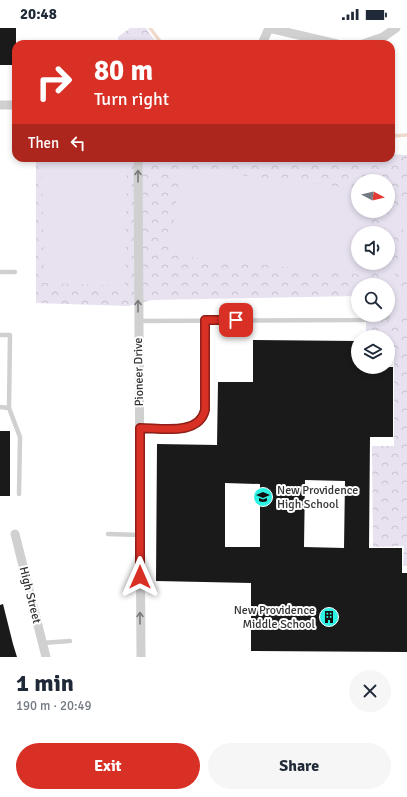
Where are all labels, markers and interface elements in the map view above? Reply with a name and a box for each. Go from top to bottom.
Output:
text: 20:48 [20,5,57,23]
text: 80 m [94,54,153,88]
icon: right [28,56,80,108]
text: Turn right [94,88,169,110]
icon: left [67,132,89,154]
text: Then [28,134,59,152]
one-way arrow [134,170,142,183]
north arrow [351,174,395,218]
map controls [351,174,395,374]
button: sound [351,226,395,270]
button: search [351,278,395,322]
one-way arrow [134,300,142,313]
pin [219,303,253,337]
icon: arrive [225,309,247,331]
button: layers [351,330,395,374]
street label: Pioneer Drive [131,337,147,407]
place label: New Providence High School [277,483,358,512]
school or university icon: New Providence High School [252,486,274,508]
position arrow [119,556,161,598]
street label: High Street [16,565,44,625]
place label: New Providence Middle School [234,603,315,632]
building icon: New Providence Middle School [318,606,340,628]
one-way arrow [137,612,144,625]
text: 1 min [16,668,74,698]
button: close [349,670,391,712]
text: 190 m · 20:49 [16,698,92,714]
button: Exit [16,743,200,789]
button: Share [208,743,391,789]

